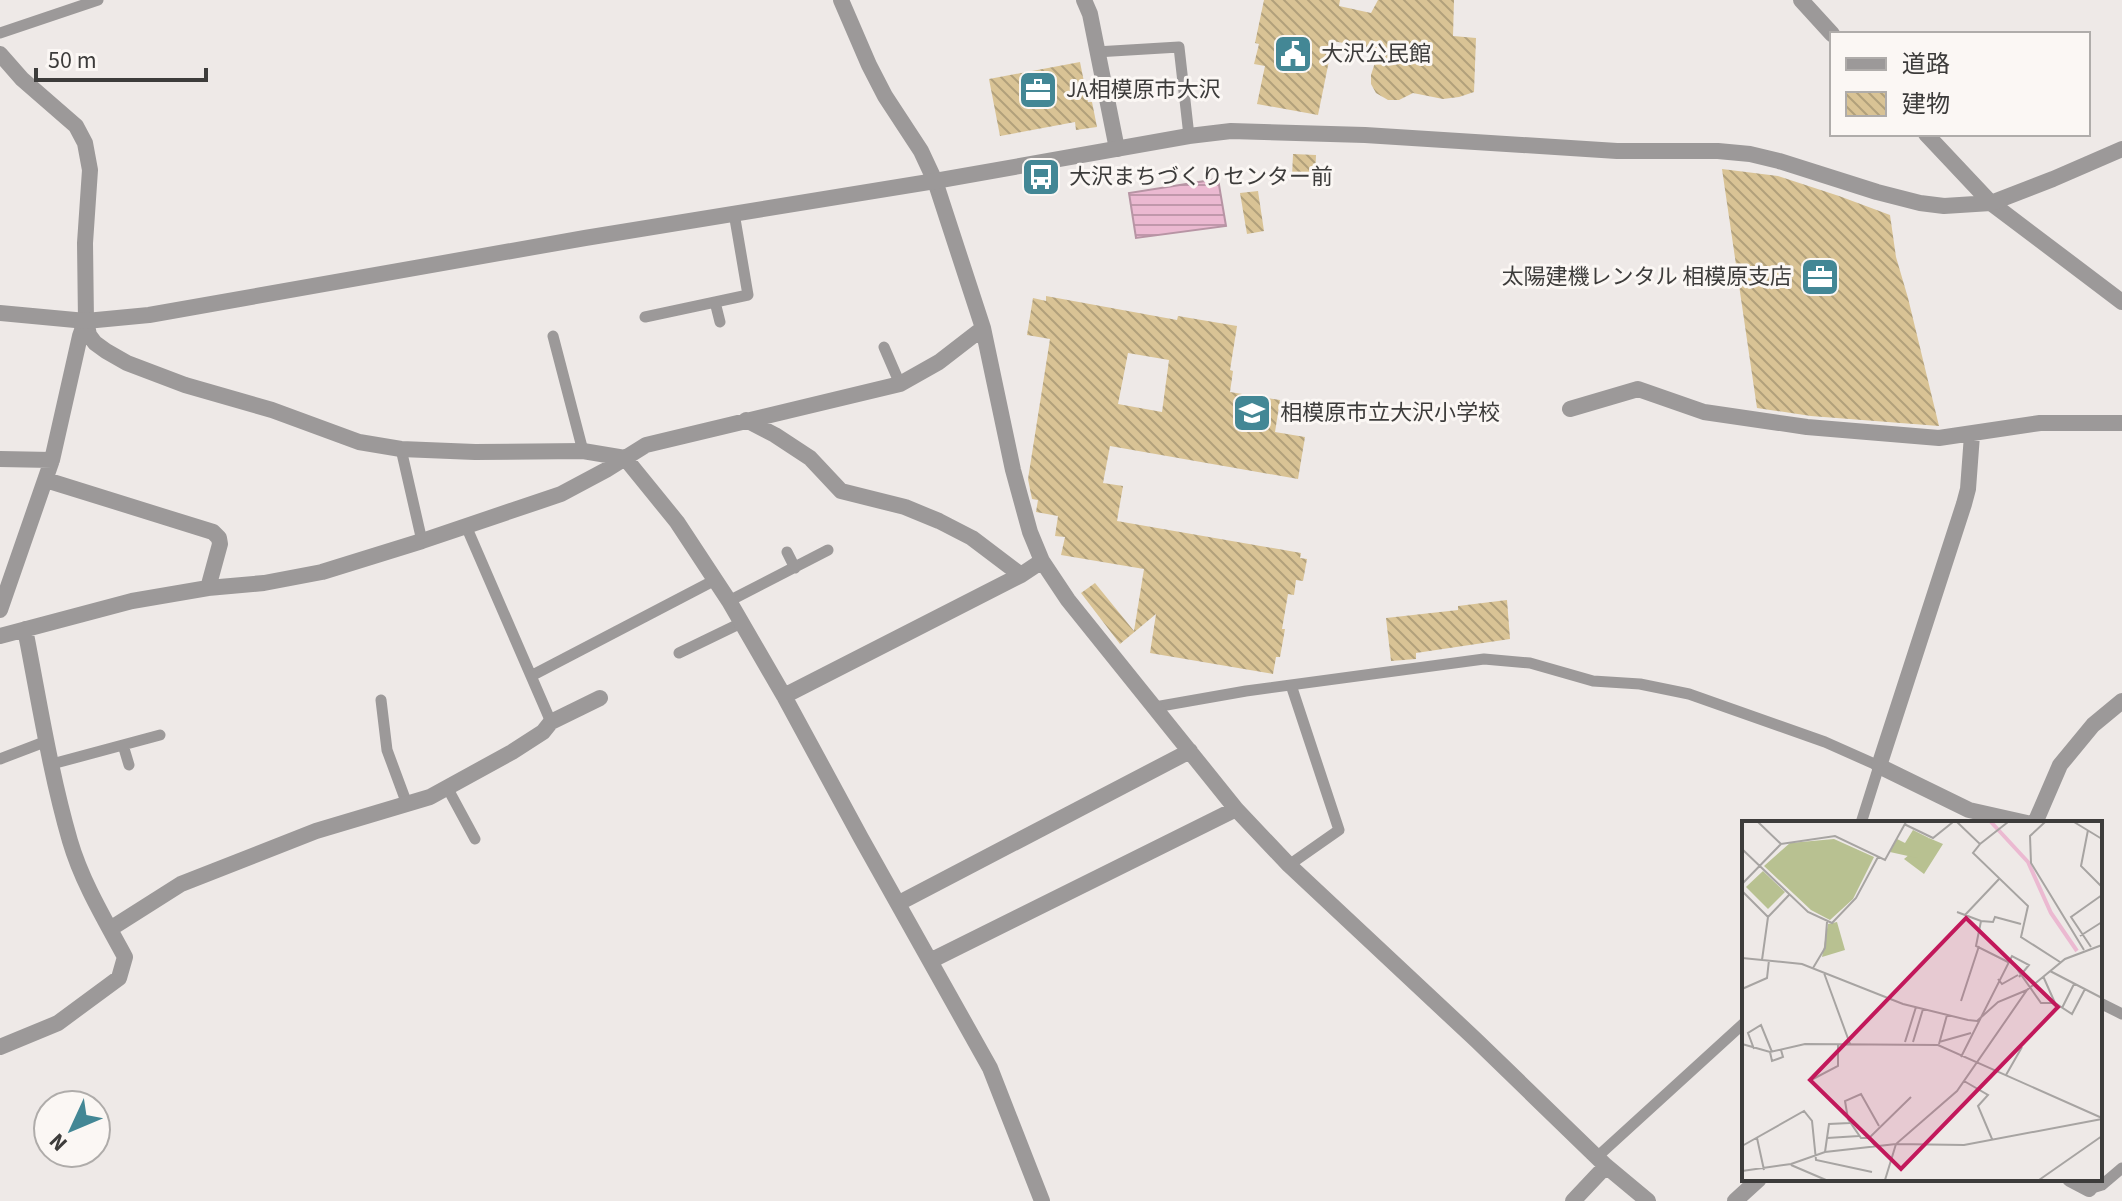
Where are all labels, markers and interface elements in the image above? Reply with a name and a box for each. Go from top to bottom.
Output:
scale bar [36,32,206,82]
legend [1830,32,2090,136]
public building icon: 大沢公民館 [1272,33,1314,75]
place label: 大沢公民館 [1321,38,1431,70]
text: 50 m [48,43,97,78]
text: 道路 [1902,47,1950,82]
office icon: JA相模原市大沢 [1017,69,1059,111]
place label: JA相模原市大沢 [1066,74,1221,106]
text: 建物 [1902,87,1950,122]
bus stop icon: 大沢まちづくりセンター前 [1020,156,1062,198]
place label: 大沢まちづくりセンター前 [1069,161,1333,193]
office icon: 太陽建機レンタル 相模原支店 [1799,256,1841,298]
place label: 太陽建機レンタル 相模原支店 [1502,261,1792,293]
school or university icon: 相模原市立大沢小学校 [1231,392,1273,434]
place label: 相模原市立大沢小学校 [1280,397,1500,429]
inset map [1742,821,2102,1181]
north arrow [32,1089,112,1169]
text: N [42,1126,75,1159]

